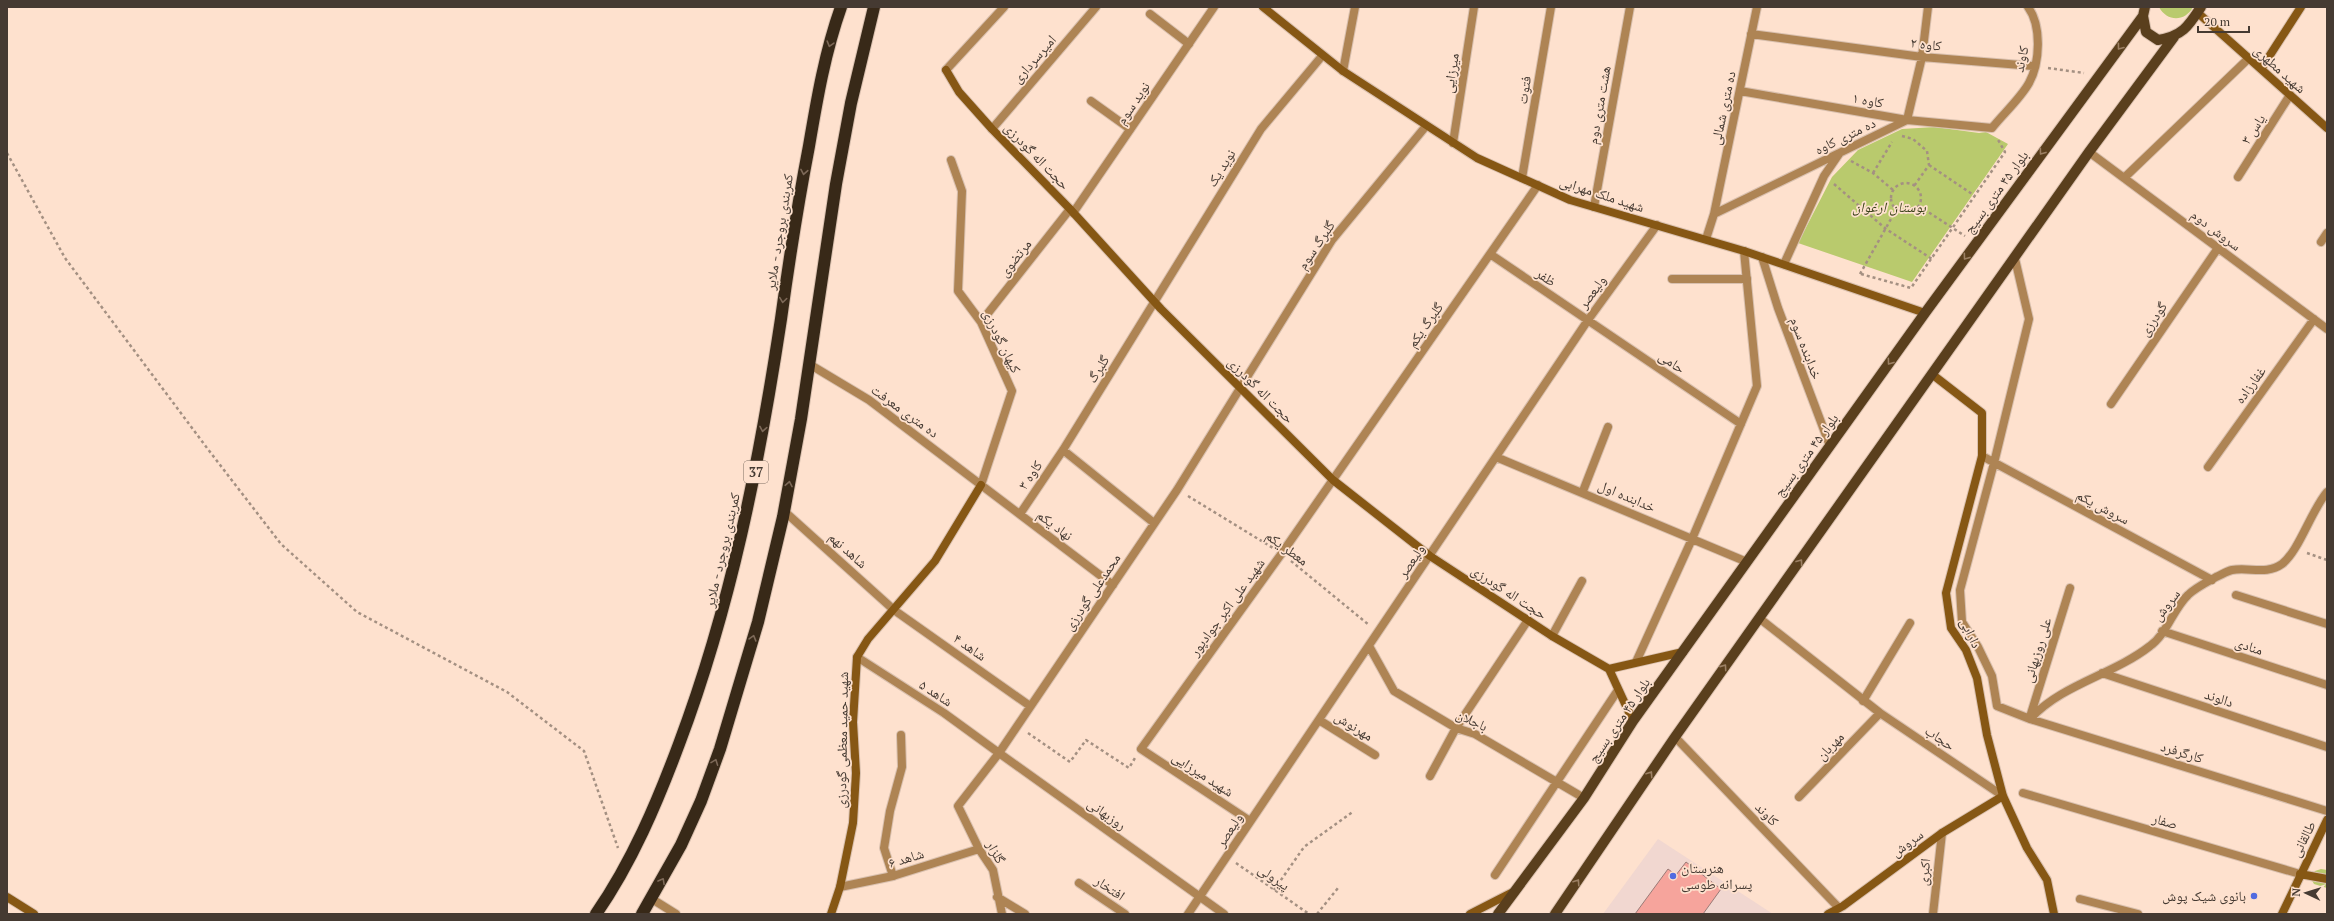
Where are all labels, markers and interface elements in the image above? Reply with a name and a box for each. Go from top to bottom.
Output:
scale bar [2198,8,2249,34]
text: 20 m [2204,14,2231,29]
street label: امیرسرداری [1007,30,1060,87]
street label: کاوه ۲ [1909,32,1943,55]
street label: شهید مطهری [2250,40,2311,97]
one-way arrow [826,41,835,48]
one-way arrow [2117,43,2124,50]
street label: کاوند [2008,44,2033,74]
street label: میرزایی [1438,52,1463,94]
street label: هشت متری دوم [1582,64,1616,146]
street label: ده متری شمالی [1705,69,1740,147]
street label: فتوت [1512,74,1535,105]
street label: نوید سوم [1111,77,1155,128]
street label: کاوه ۱ [1851,87,1885,112]
street label: یاس ۳ [2236,110,2269,147]
street label: ده متری کاوه [1811,113,1879,158]
street label: حجت اله گودرزی [1000,118,1074,194]
street label: نوید یک [1202,145,1240,190]
street label: بلوار ۴۵ متری بسیج [1959,146,2033,238]
one-way arrow [2040,147,2047,154]
one-way arrow [800,169,809,175]
street label: شهید ملک مهرابی [1557,171,1647,216]
street label: کمربندی بروجرد - ملایر [760,172,797,292]
park label: بوستان ارغوان [1852,197,1926,216]
street label: سروش دوم [2187,204,2245,256]
street label: گلبرگ سوم [1292,216,1340,273]
street label: مرتضوی [994,235,1035,280]
one-way arrow [1964,252,1971,259]
street label: ظفر [1532,262,1560,290]
street label: ولیعصر [1572,271,1610,313]
one-way arrow [779,297,788,303]
street label: گلبرگ یکم [1402,298,1448,352]
street label: گودرزی [2134,298,2171,340]
street label: کیهان گودرزی [979,306,1026,376]
street label: خدابنده سوم [1785,314,1827,382]
street label: حامی [1655,346,1689,377]
street label: گلبرگ [1082,351,1113,386]
street label: حجت اله گودرزی [1224,352,1299,427]
one-way arrow [1887,358,1895,365]
street label: غفارزاده [2230,362,2270,407]
street label: ده متری معرفت [868,380,943,442]
street label: بلوار ۴۵ متری بسیج [1769,409,1843,501]
one-way arrow [760,425,768,432]
street label: کاوه ۳ [1013,456,1046,493]
road number: 37 [744,461,768,483]
street label: خدابنده اول [1596,475,1659,516]
one-way arrow [784,481,792,487]
street label: سروش یکم [2073,485,2133,529]
street label: کمربندی بروجرد - ملایر [699,490,744,610]
street label: نهاد یکم [1033,505,1077,545]
street label: معطر یکم [1261,526,1313,570]
street label: شاهد نهم [824,527,872,573]
street label: ولیعصر [1392,540,1429,582]
street label: محمدعلی گودرزی [1059,549,1124,634]
street label: شهید علی اکبر جوادپور [1184,554,1269,660]
one-way arrow [1795,559,1802,566]
street label: حجت اله گودرزی [1468,560,1551,623]
street label: سروش [2147,585,2184,625]
street label: دارابی [1956,615,1987,651]
street label: علی روزبهانی [2018,615,2055,685]
street label: شاهد ۴ [950,628,991,665]
street label: منادی [2233,632,2266,659]
one-way arrow [748,635,757,642]
one-way arrow [1719,665,1726,672]
street label: شهید حمید معظمی گودرزی [831,671,852,809]
street label: بلوار ۴۵ متری بسیج [1583,673,1655,766]
street label: شاهد ۵ [916,675,957,710]
street label: دالوند [2202,684,2236,711]
street label: باجلان [1453,704,1491,735]
street label: مهرنوش [1331,706,1377,745]
street label: حجاب [1921,721,1959,755]
street label: مهربان [1811,727,1848,764]
street label: کارگرفرد [2159,736,2206,767]
street label: شهید میرزایی [1169,747,1238,801]
one-way arrow [711,759,719,766]
one-way arrow [1645,771,1653,778]
street label: روزبهانی [1084,793,1131,834]
street label: کاوند [1751,798,1783,830]
street label: صفار [2149,808,2180,833]
street label: ولیعصر [1210,809,1247,851]
street label: طالقانی [2285,817,2320,860]
street label: سروش [1887,824,1927,861]
street label: گلزار [982,836,1011,867]
street label: شاهد ۶ [886,843,926,872]
street label: اکبری [1913,857,1934,887]
place label: هنرستان پسرانه طوسی [1681,858,1752,893]
street label: پیرولی [1255,859,1294,895]
street label: افتخار [1091,870,1129,905]
marker: هنرستان پسرانه طوسی [1668,871,1678,881]
north arrow [2286,873,2326,913]
one-way arrow [657,877,665,885]
one-way arrow [1572,879,1580,886]
place label: بانوی شیک پوش [2162,886,2246,905]
text: N [2289,887,2303,897]
marker: بانوی شیک پوش [2249,891,2259,901]

